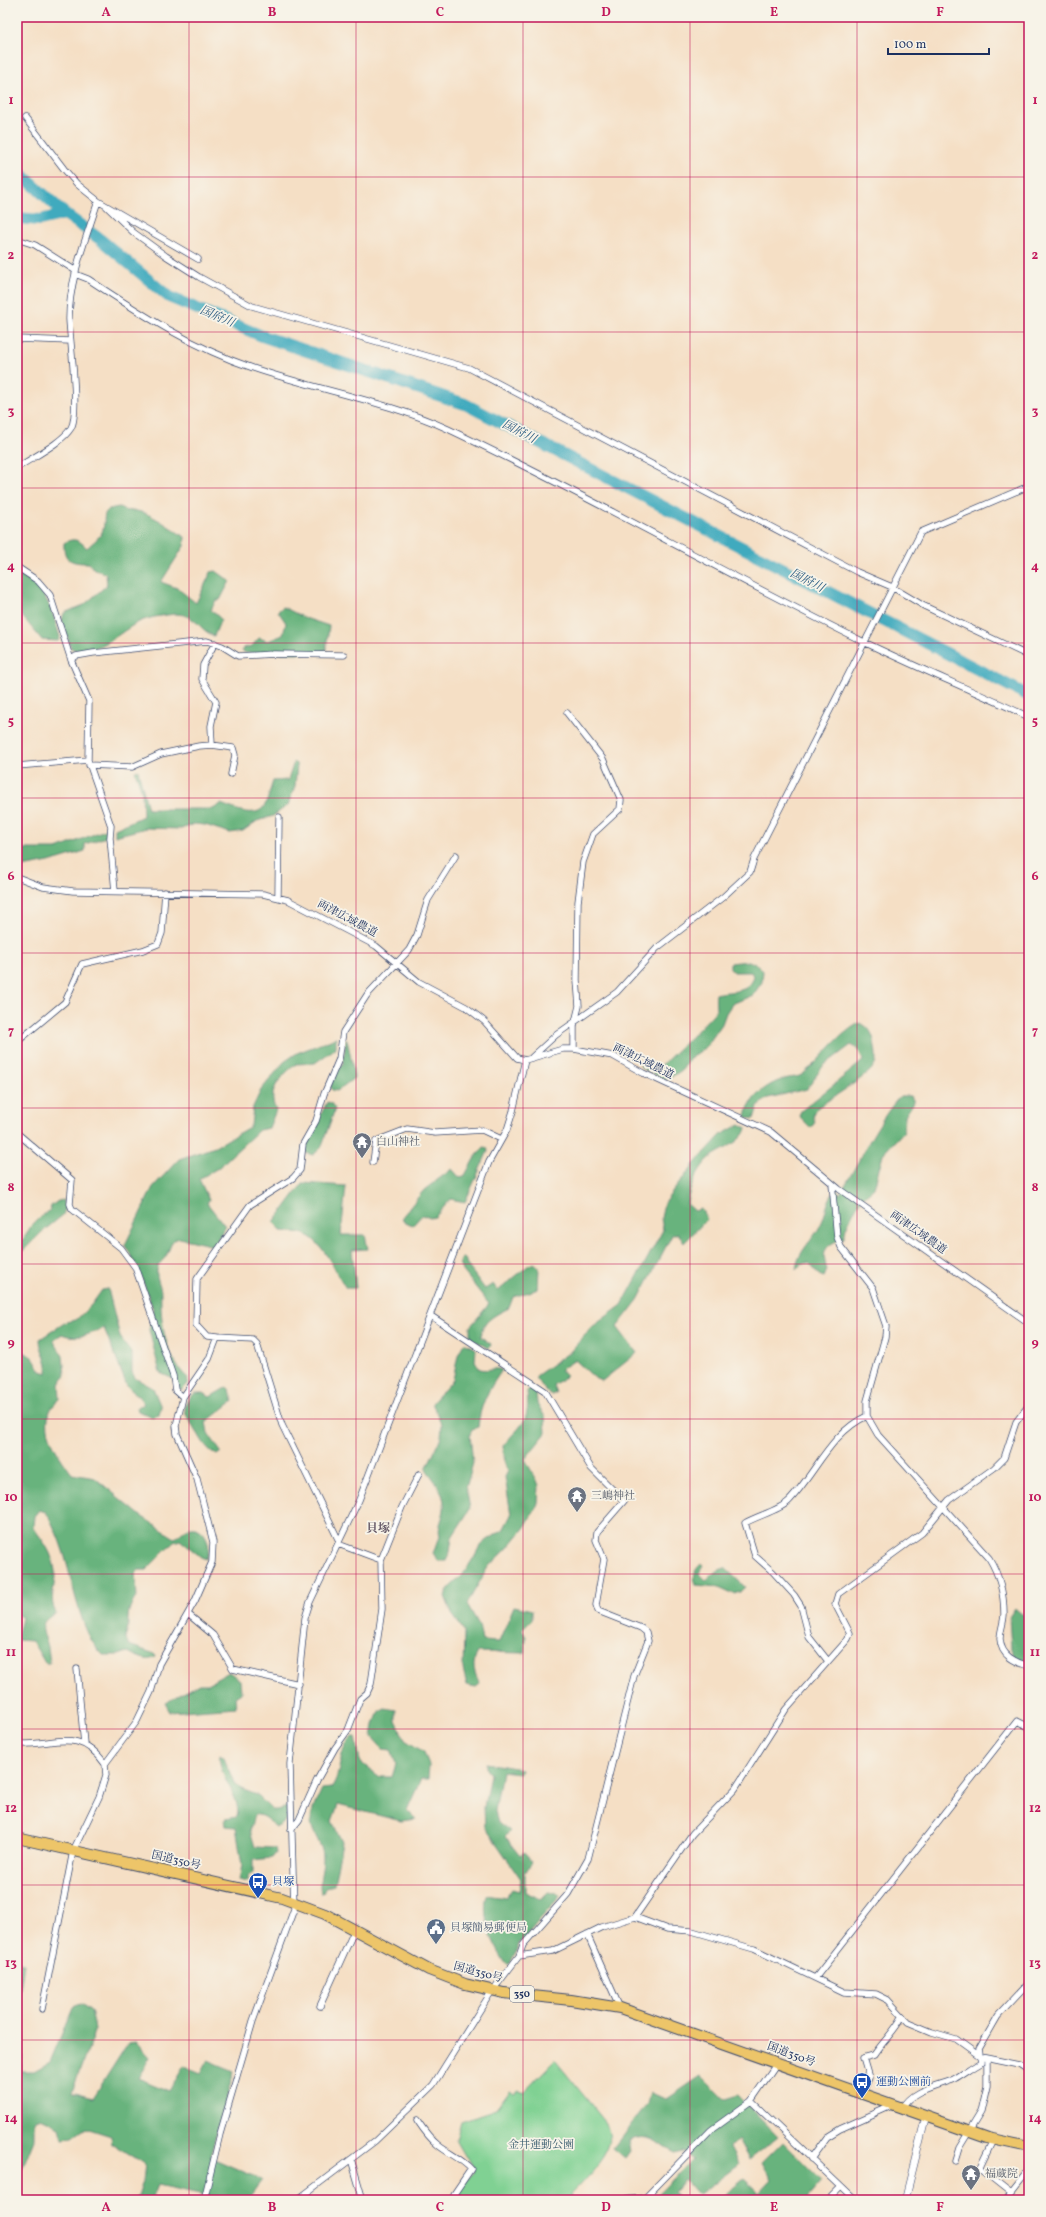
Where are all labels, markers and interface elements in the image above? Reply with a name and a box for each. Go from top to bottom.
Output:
text: A [101,4,111,22]
text: B [268,4,277,22]
text: C [436,4,444,22]
text: D [601,4,611,22]
text: E [770,4,778,22]
text: F [936,4,944,22]
scale bar [888,30,989,56]
text: 100 m [894,37,927,53]
text: 1 [8,92,14,110]
text: 1 [1032,92,1038,110]
text: 2 [8,247,15,265]
text: 2 [1032,247,1039,265]
water label: 国府川 [197,303,239,332]
text: 3 [8,403,15,421]
text: 3 [1032,403,1039,421]
water label: 国府川 [499,417,540,448]
text: 4 [7,558,15,576]
text: 4 [1031,558,1039,576]
water label: 国府川 [787,566,828,597]
text: 5 [8,713,14,731]
text: 5 [1032,713,1038,731]
text: 6 [7,868,15,886]
text: 6 [1031,868,1039,886]
street label: 両津広域農道 [314,897,380,941]
text: 7 [8,1023,14,1041]
text: 7 [1032,1023,1038,1041]
street label: 両津広域農道 [610,1041,676,1083]
temple icon: 白山神社 [351,1131,373,1159]
place label: 白山神社 [376,1135,420,1150]
text: 8 [7,1179,15,1197]
text: 8 [1031,1179,1039,1197]
street label: 両津広域農道 [887,1208,949,1258]
text: 9 [7,1334,15,1352]
text: 9 [1031,1334,1039,1352]
temple icon: 三嶋神社 [566,1485,588,1513]
text: 10 [4,1489,18,1507]
place label: 三嶋神社 [591,1489,635,1504]
text: 10 [1028,1489,1042,1507]
district label: 貝塚 [366,1521,390,1537]
text: 11 [6,1644,16,1662]
text: 11 [1030,1644,1040,1662]
text: 12 [5,1800,17,1818]
text: 12 [1029,1800,1041,1818]
street label: 国道350号 [150,1848,202,1874]
bus stop icon: 貝塚 [247,1871,269,1899]
place label: 貝塚 [272,1875,294,1890]
public building icon: 貝塚簡易郵便局 [425,1917,447,1945]
place label: 貝塚簡易郵便局 [450,1921,527,1936]
text: 13 [5,1955,17,1973]
text: 13 [1029,1955,1041,1973]
street label: 国道350号 [452,1959,504,1987]
road number: 350 [510,1986,534,2002]
street label: 国道350号 [765,2039,817,2071]
bus stop icon: 運動公園前 [851,2071,873,2099]
place label: 運動公園前 [876,2075,931,2090]
text: 14 [4,2110,18,2128]
text: 14 [1028,2110,1042,2128]
park label: 金井運動公園 [508,2138,574,2153]
temple icon: 福蔵院 [960,2163,982,2191]
place label: 福蔵院 [985,2167,1018,2182]
text: A [101,2199,111,2217]
text: B [268,2199,277,2217]
text: C [436,2199,444,2217]
text: D [601,2199,611,2217]
text: E [770,2199,778,2217]
text: F [936,2199,944,2217]

